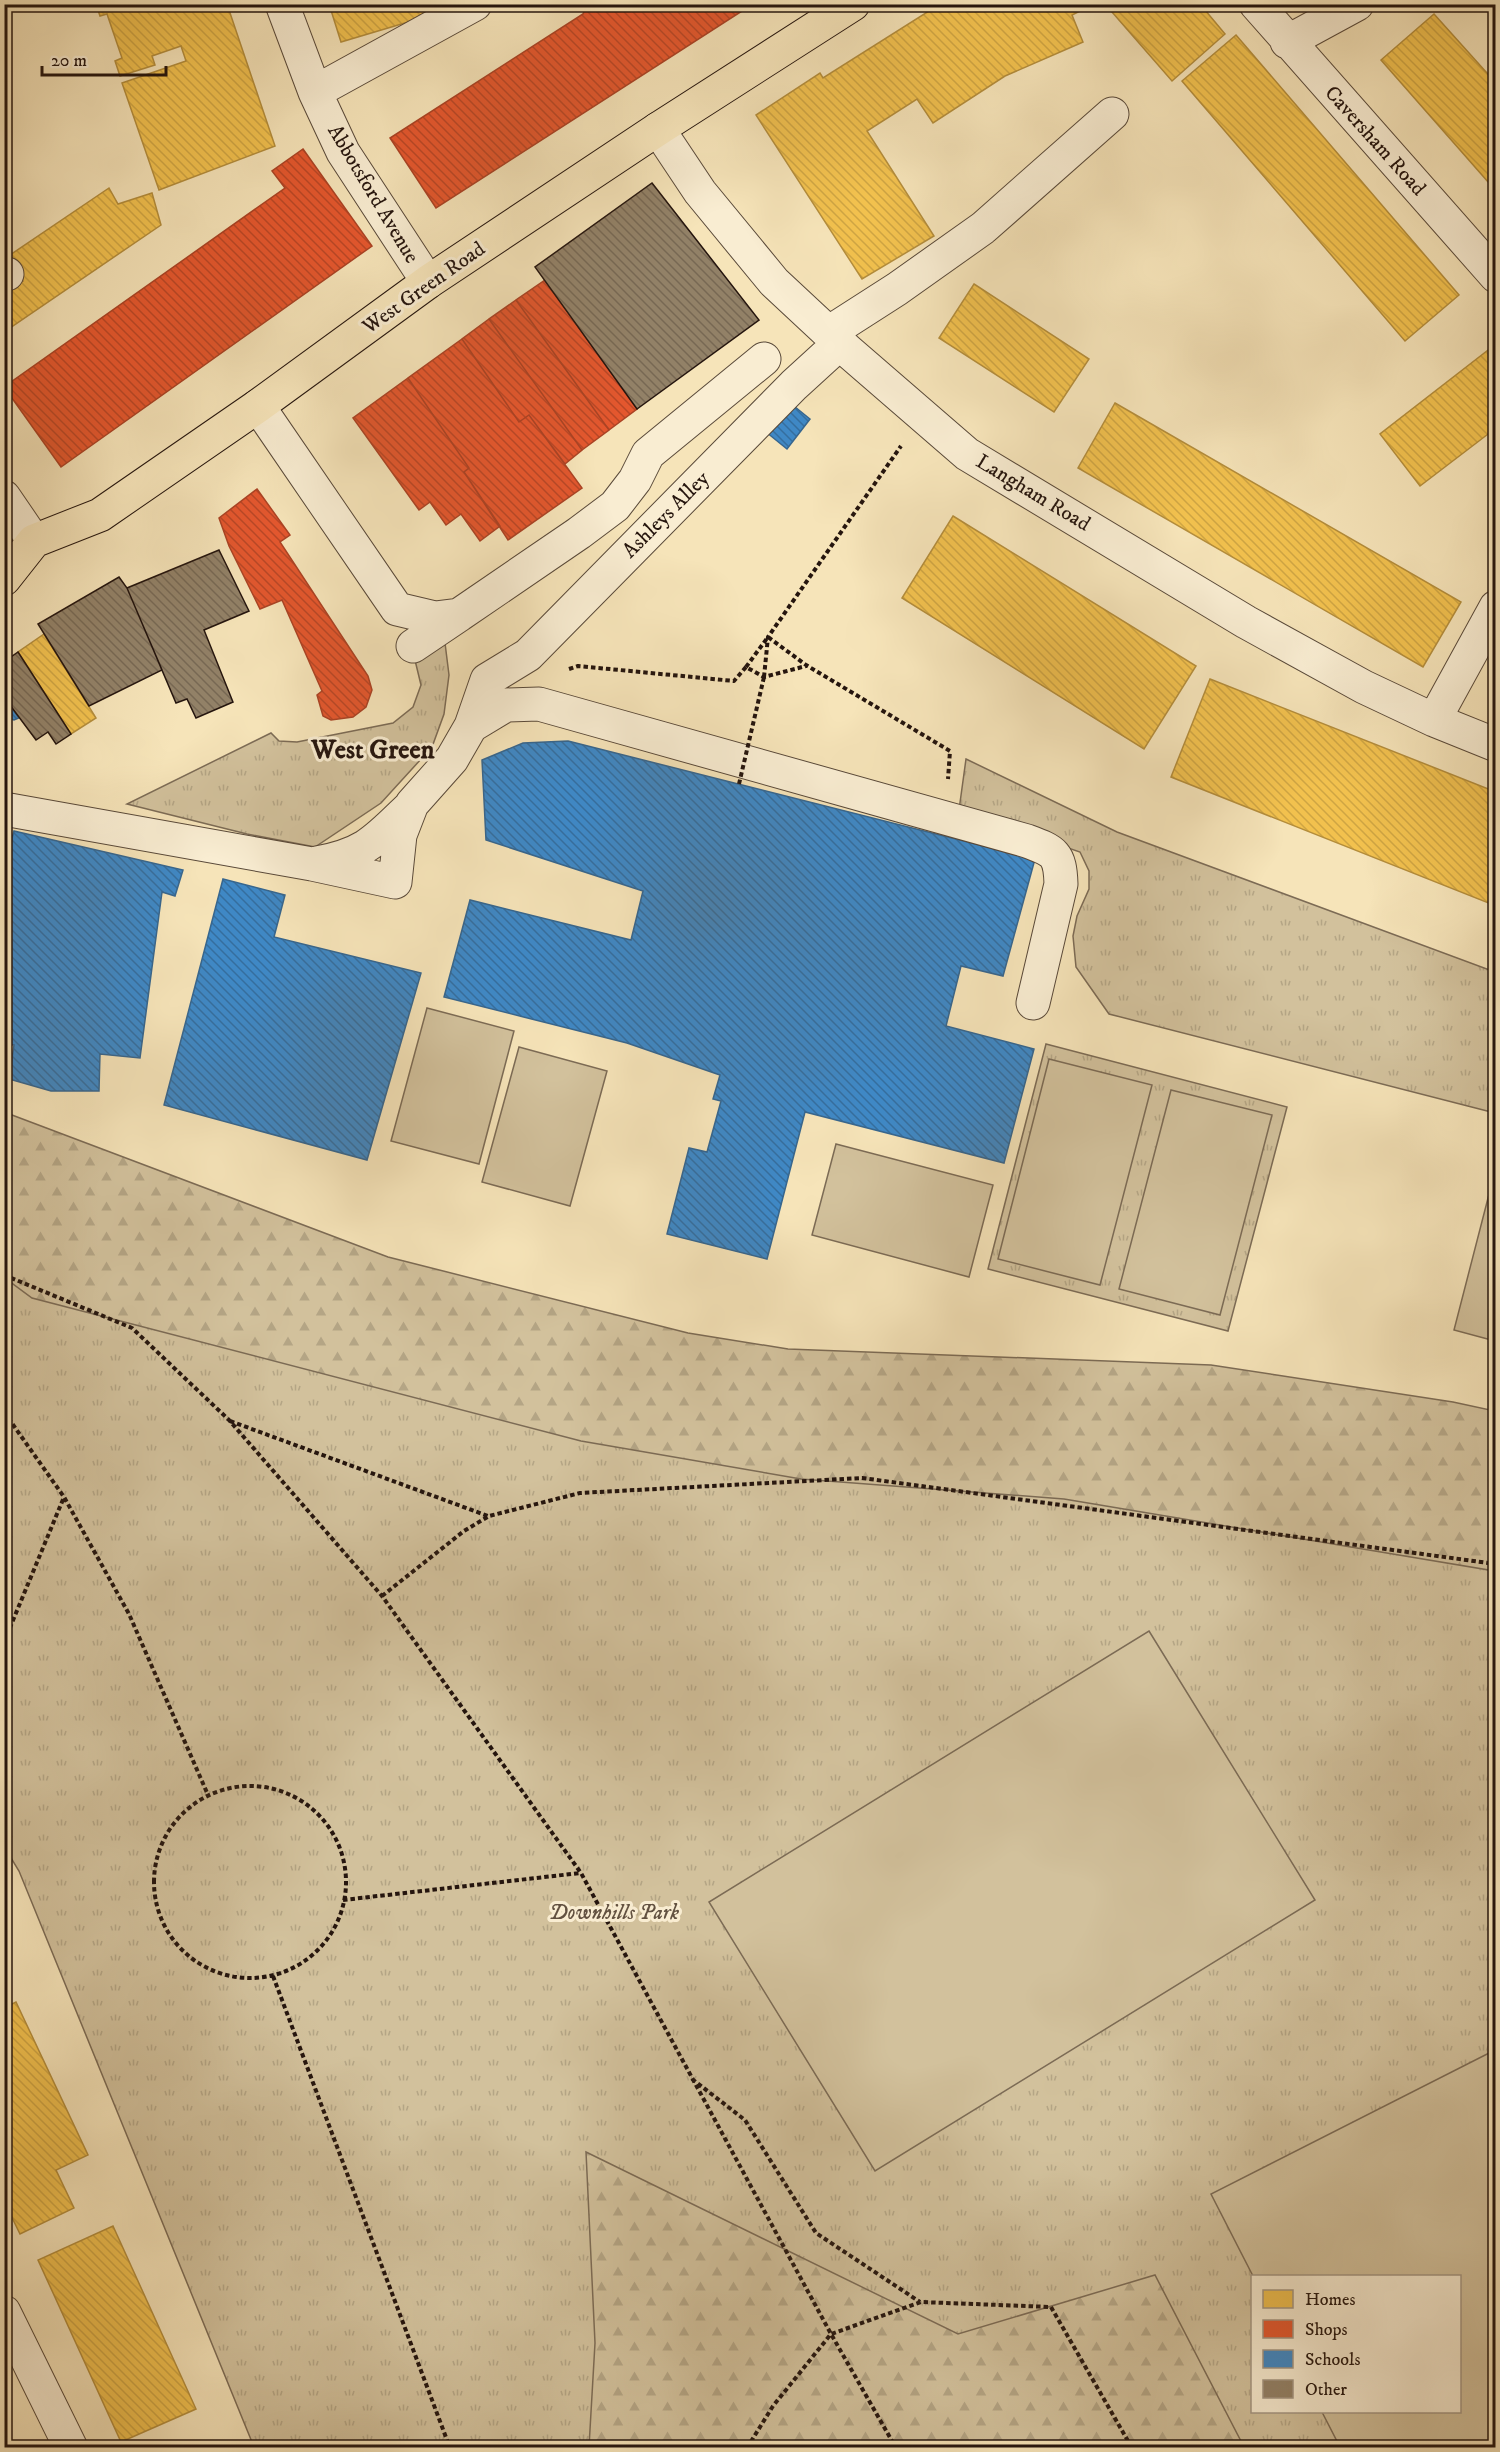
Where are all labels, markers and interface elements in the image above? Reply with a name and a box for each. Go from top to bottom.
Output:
scale bar [42,39,166,77]
text: 20 m [51,50,87,72]
street label: Caversham Road [1319,81,1432,202]
street label: Abbotsford Avenue [321,120,425,268]
street label: West Green Road [357,236,491,341]
street label: Langham Road [971,449,1095,538]
street label: Ashleys Alley [617,465,716,564]
district label: West Green [310,733,436,767]
park label: Downhills Park [549,1900,679,1926]
legend [1251,2275,1461,2413]
text: Homes [1305,2289,1356,2311]
text: Shops [1305,2319,1348,2341]
text: Schools [1305,2349,1360,2371]
text: Other [1305,2379,1347,2401]

